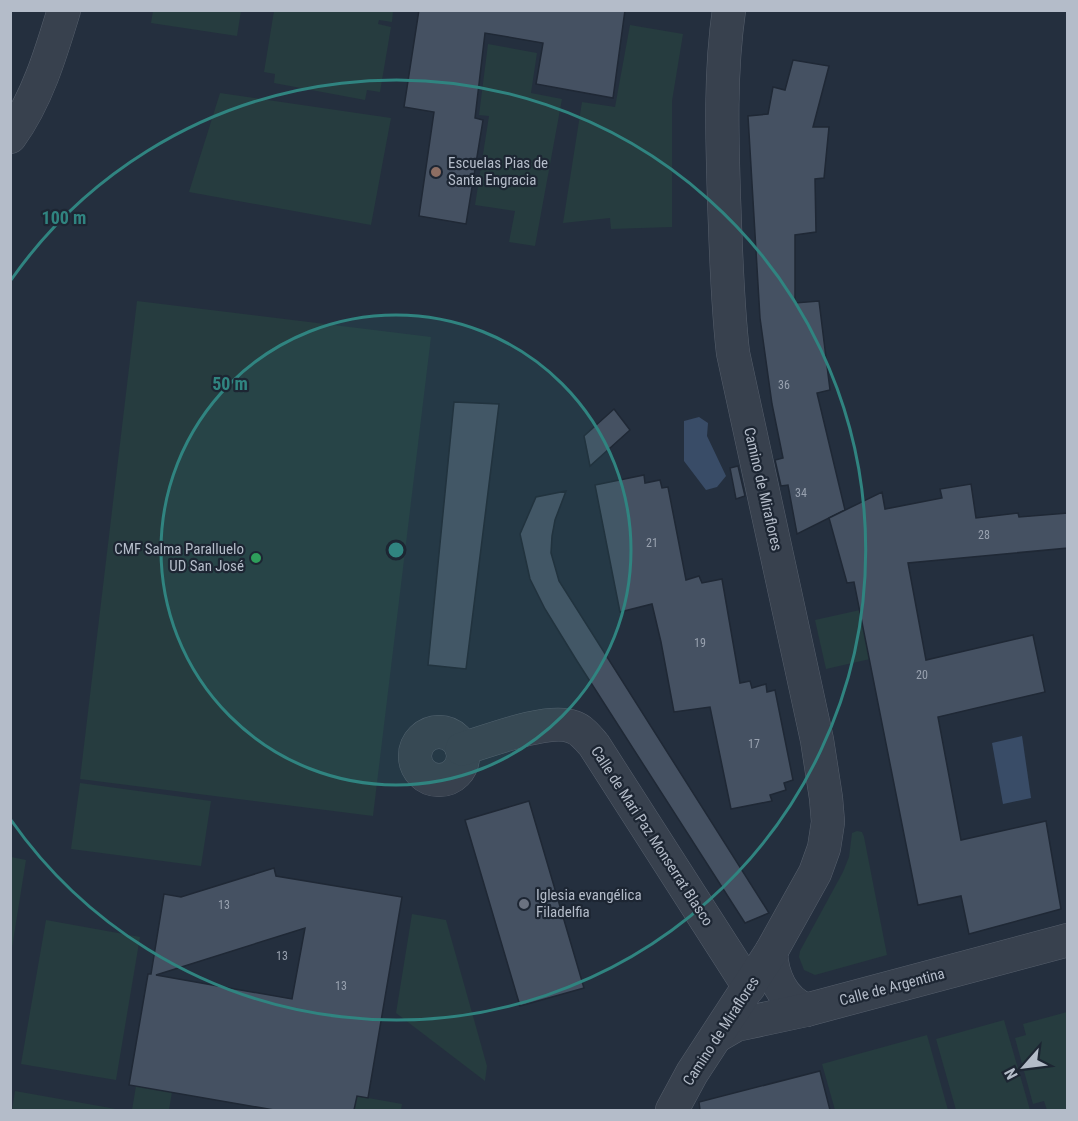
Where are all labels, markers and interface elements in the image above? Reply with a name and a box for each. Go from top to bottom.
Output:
place label: Escuelas Pias de Santa Engracia [448,154,548,189]
marker: Escuelas Pias de Santa Engracia [429,165,443,179]
text: 100 m [42,207,86,228]
text: 50 m [212,373,248,394]
house number: 36 [778,378,790,392]
street label: Camino de Miraflores [740,425,786,553]
house number: 34 [795,486,807,500]
house number: 28 [978,528,990,542]
house number: 21 [646,536,658,550]
place label: CMF Salma Paralluelo UD San José [114,540,244,575]
centre of rings [386,540,406,560]
marker: CMF Salma Paralluelo UD San José [249,551,263,565]
house number: 19 [694,636,706,650]
house number: 20 [916,668,928,682]
house number: 17 [748,737,760,751]
street label: Calle de Mari Paz Monserrat Blasco [587,743,717,929]
place label: Iglesia evangélica Filadelfia [536,886,642,921]
marker: Iglesia evangélica Filadelfia [517,897,531,911]
house number: 13 [218,898,230,912]
house number: 13 [276,949,288,963]
street label: Calle de Argentina [837,964,947,1010]
street label: Camino de Miraflores [679,973,763,1089]
house number: 13 [335,979,347,993]
north arrow [994,1037,1054,1097]
text: N [1001,1065,1022,1083]

